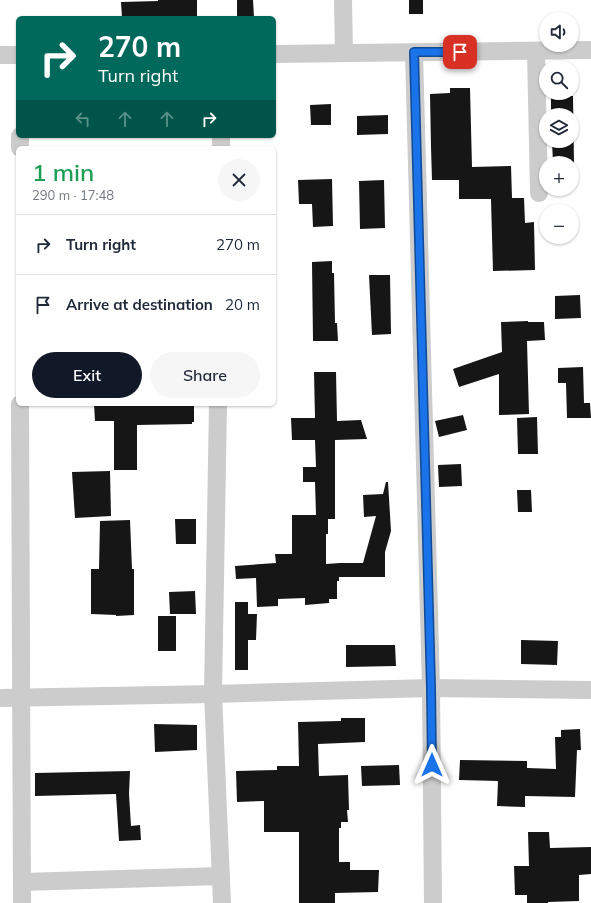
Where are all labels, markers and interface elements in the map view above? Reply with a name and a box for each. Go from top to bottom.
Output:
map controls [539,12,579,244]
button: sound [539,12,579,52]
text: 270 m [98,29,181,64]
icon: right [32,32,84,84]
pin [443,35,477,69]
icon: arrive [449,41,471,63]
button: search [539,60,579,100]
text: Turn right [98,64,178,87]
icon: left [72,108,94,130]
icon: ahead [114,108,136,130]
icon: ahead [156,108,178,130]
icon: right [198,108,220,130]
button: layers [539,108,579,148]
button: + [539,156,579,196]
text: 1 min [32,157,94,187]
button: close [218,159,260,201]
text: 290 m · 17:48 [32,187,114,203]
button: − [539,204,579,244]
icon: right [32,234,54,256]
text: Turn right [66,235,136,254]
text: 270 m [216,235,260,254]
icon: arrive [32,294,54,316]
text: Arrive at destination [66,295,213,314]
text: 20 m [225,295,260,314]
button: Exit [32,352,142,398]
button: Share [150,352,260,398]
position arrow [411,744,453,786]

